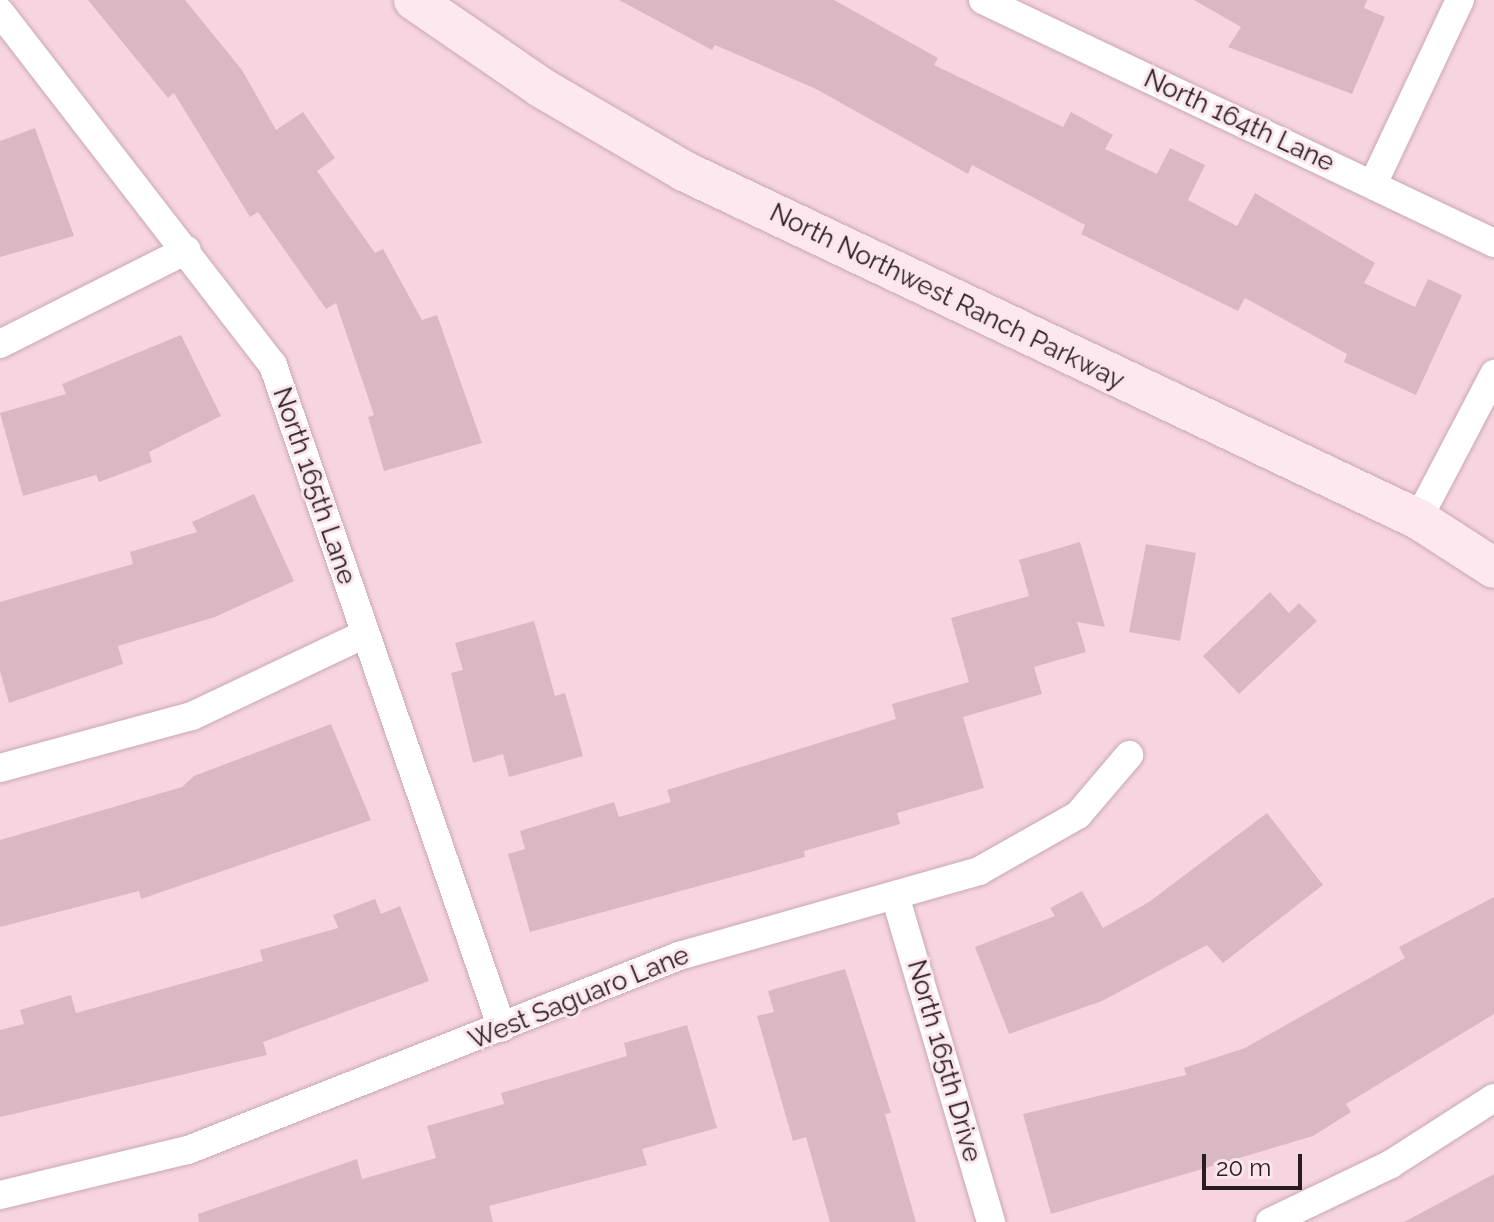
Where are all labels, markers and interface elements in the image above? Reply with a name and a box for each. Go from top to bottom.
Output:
street label: North 164th Lane [1139,63,1339,179]
street label: North Northwest Ranch Parkway [765,197,1129,397]
street label: North 165th Lane [266,383,362,589]
street label: West Saguaro Lane [464,940,694,1056]
street label: North 165th Drive [900,957,988,1165]
scale bar [1206,1138,1306,1188]
text: 20 m [1216,1153,1271,1182]

